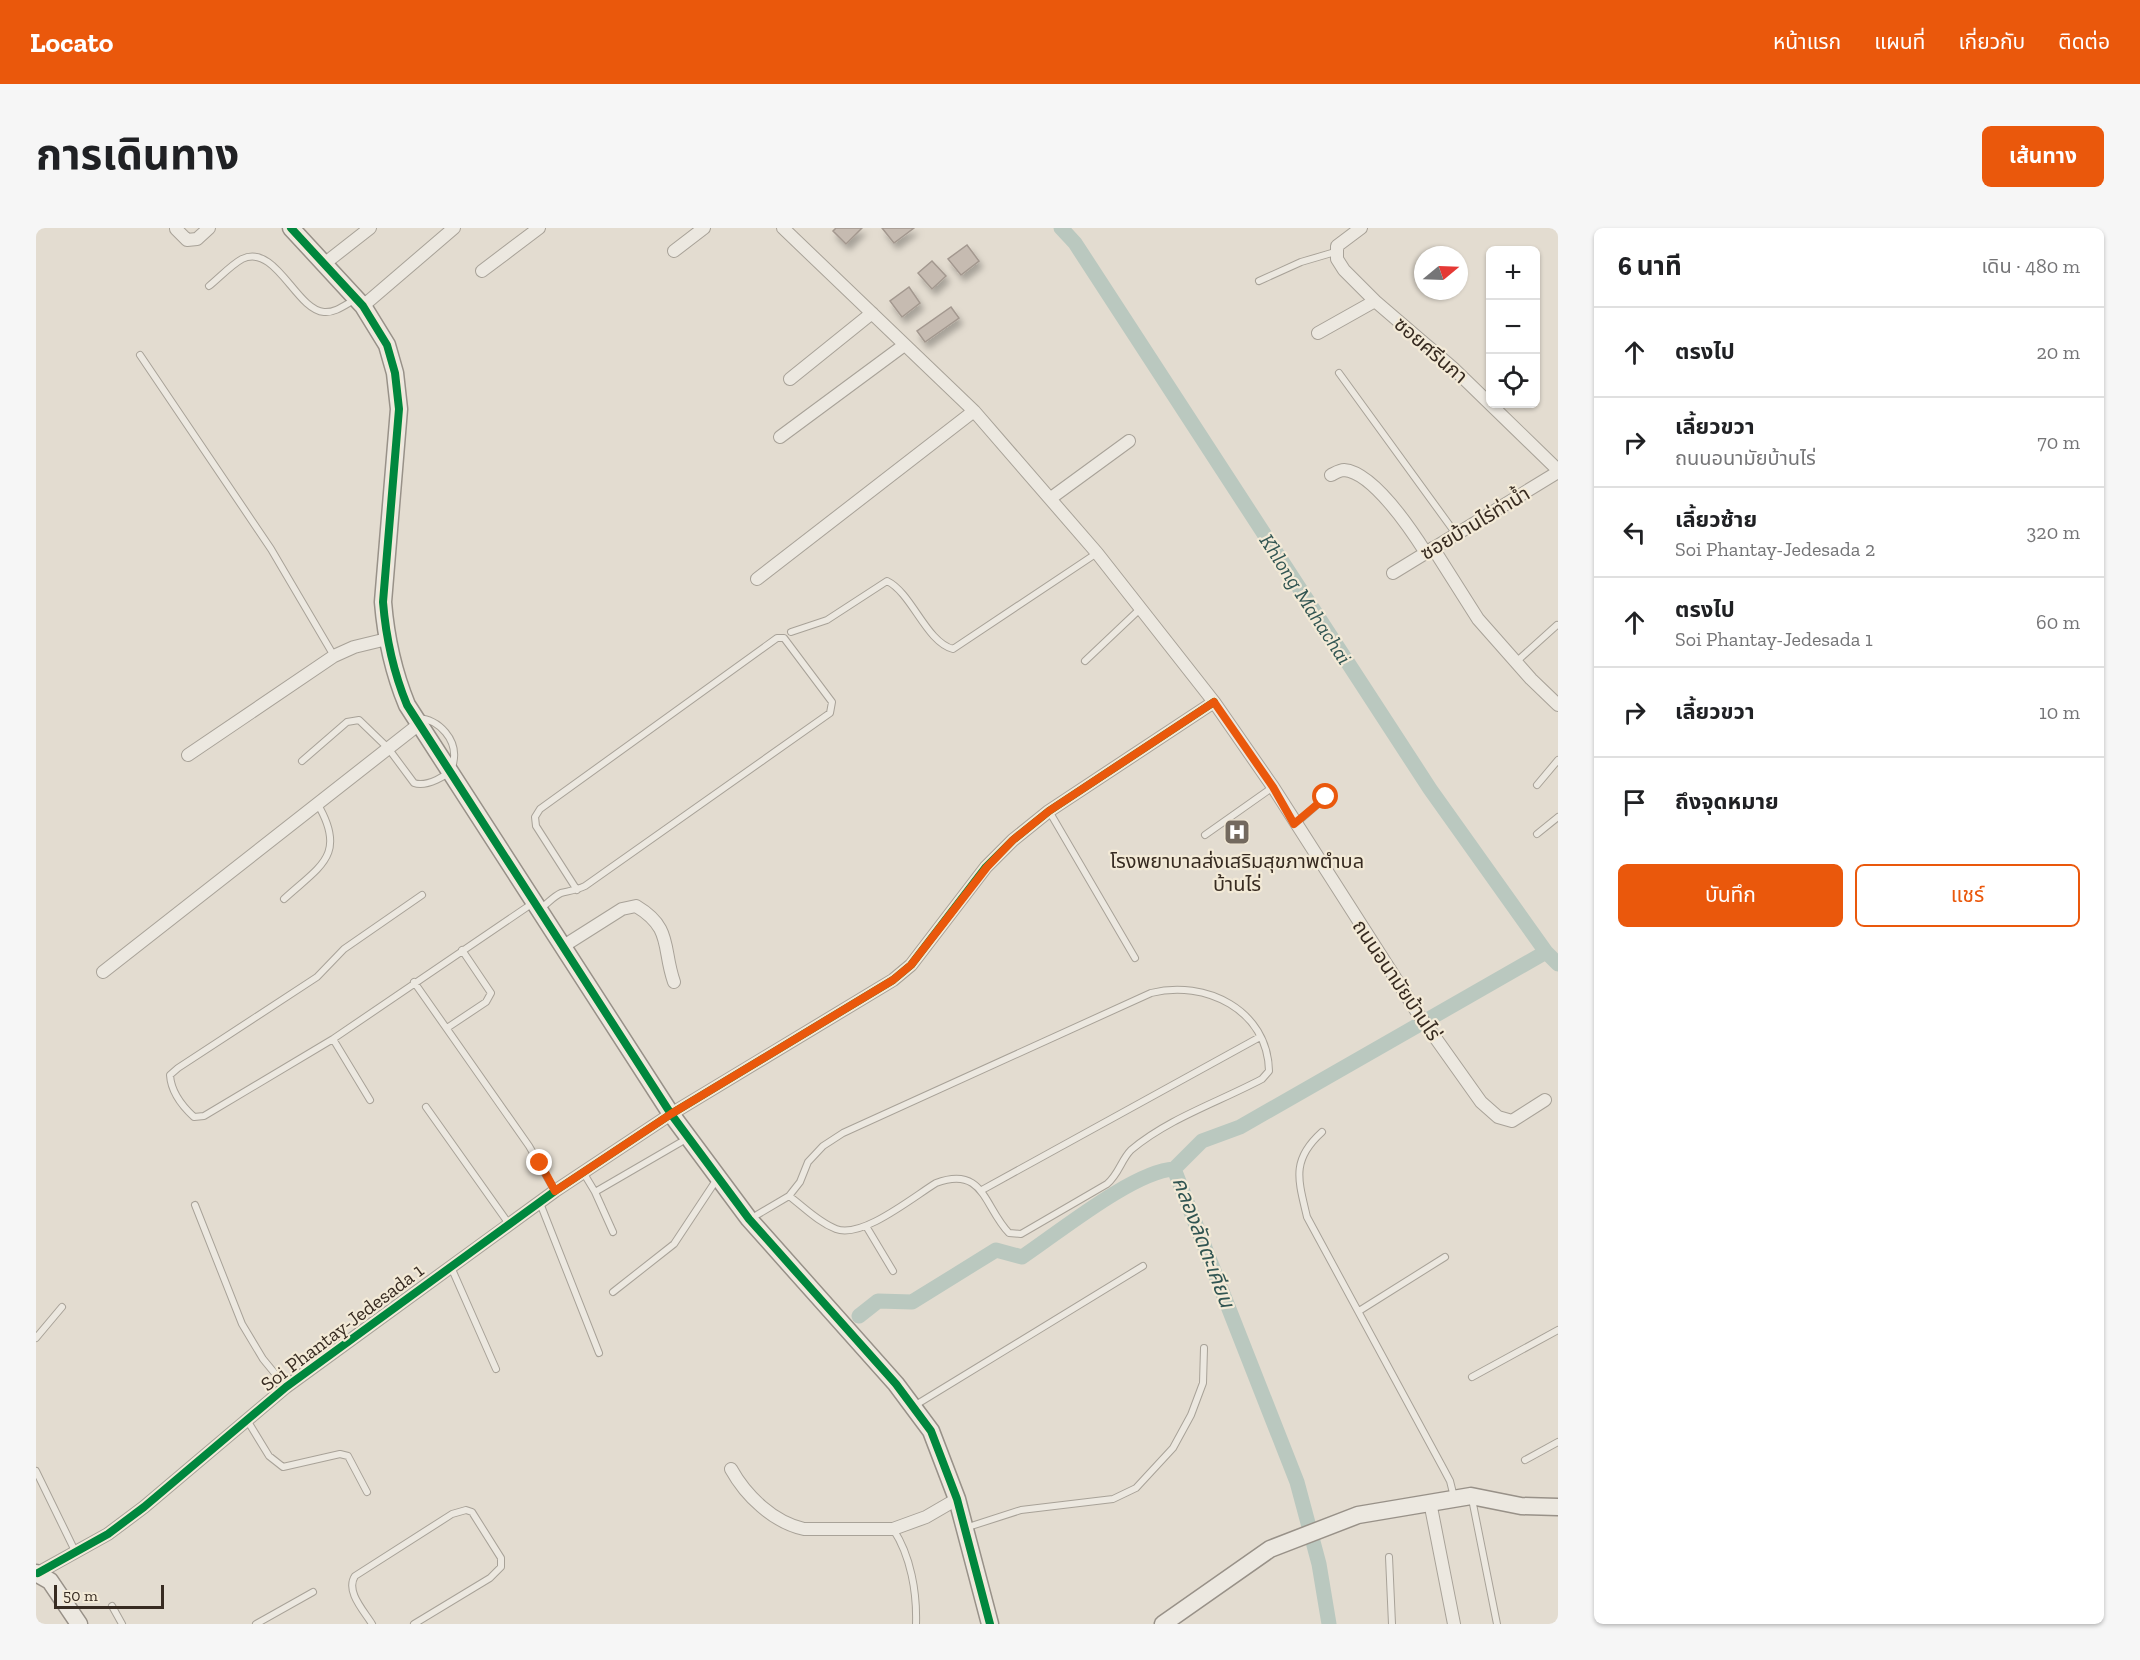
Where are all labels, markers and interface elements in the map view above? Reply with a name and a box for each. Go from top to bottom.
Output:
text: Locato [30,26,113,59]
text: หน้าแรก [1773,29,1841,54]
text: แผนที่ [1874,29,1925,54]
text: เกี่ยวกับ [1958,29,2025,54]
text: ติดต่อ [2058,29,2110,54]
button: เส้นทาง [1982,126,2104,187]
text: การเดินทาง [36,129,239,180]
north arrow [1414,246,1468,300]
map controls [1486,246,1540,408]
button: + [1486,246,1540,300]
text: 6 นาที [1618,250,1682,282]
text: เดิน · 480 m [1981,254,2080,278]
button: − [1486,300,1540,354]
street label: ซอยศรีนภา [1389,312,1473,388]
icon: ahead [1618,336,1651,369]
text: ตรงไป [1675,338,1735,365]
text: 20 m [2036,340,2080,364]
button: locate [1486,354,1540,408]
text: เลี้ยวขวา [1675,413,1755,440]
icon: right [1618,426,1651,459]
text: 70 m [2037,430,2080,454]
text: ถนนอนามัยบ้านไร่ [1675,446,1816,470]
street label: ซอยบ้านไร่ท่าน้ำ [1415,479,1534,565]
text: เลี้ยวซ้าย [1675,506,1757,533]
icon: left [1618,516,1651,549]
text: 320 m [2027,520,2080,544]
water label: Khlong Mahachai [1255,529,1357,669]
text: Soi Phantay-Jedesada 2 [1675,537,1875,561]
text: ตรงไป [1675,596,1735,623]
icon: ahead [1618,606,1651,639]
text: 60 m [2036,610,2080,634]
text: Soi Phantay-Jedesada 1 [1675,627,1873,651]
icon: right [1618,696,1651,729]
text: เลี้ยวขวา [1675,698,1755,725]
text: 10 m [2039,700,2080,724]
route start [1312,783,1338,809]
icon: arrive [1618,786,1651,819]
text: ถึงจุดหมาย [1675,788,1779,815]
hospital icon: โรงพยาบาลส่งเสริมสุขภาพตำบล บ้านไร่ [1222,817,1252,847]
place label: โรงพยาบาลส่งเสริมสุขภาพตำบล บ้านไร่ [1110,849,1364,896]
button: บันทึก [1618,864,1843,927]
button: แชร์ [1855,864,2080,927]
street label: ถนนอนามัยบ้านไร่ [1348,915,1446,1045]
route end [526,1149,552,1175]
water label: คลองลัดตะเคียน [1168,1173,1241,1312]
street label: Soi Phantay-Jedesada 1 [256,1258,428,1396]
scale bar [54,1582,164,1610]
text: 50 m [63,1586,98,1605]

